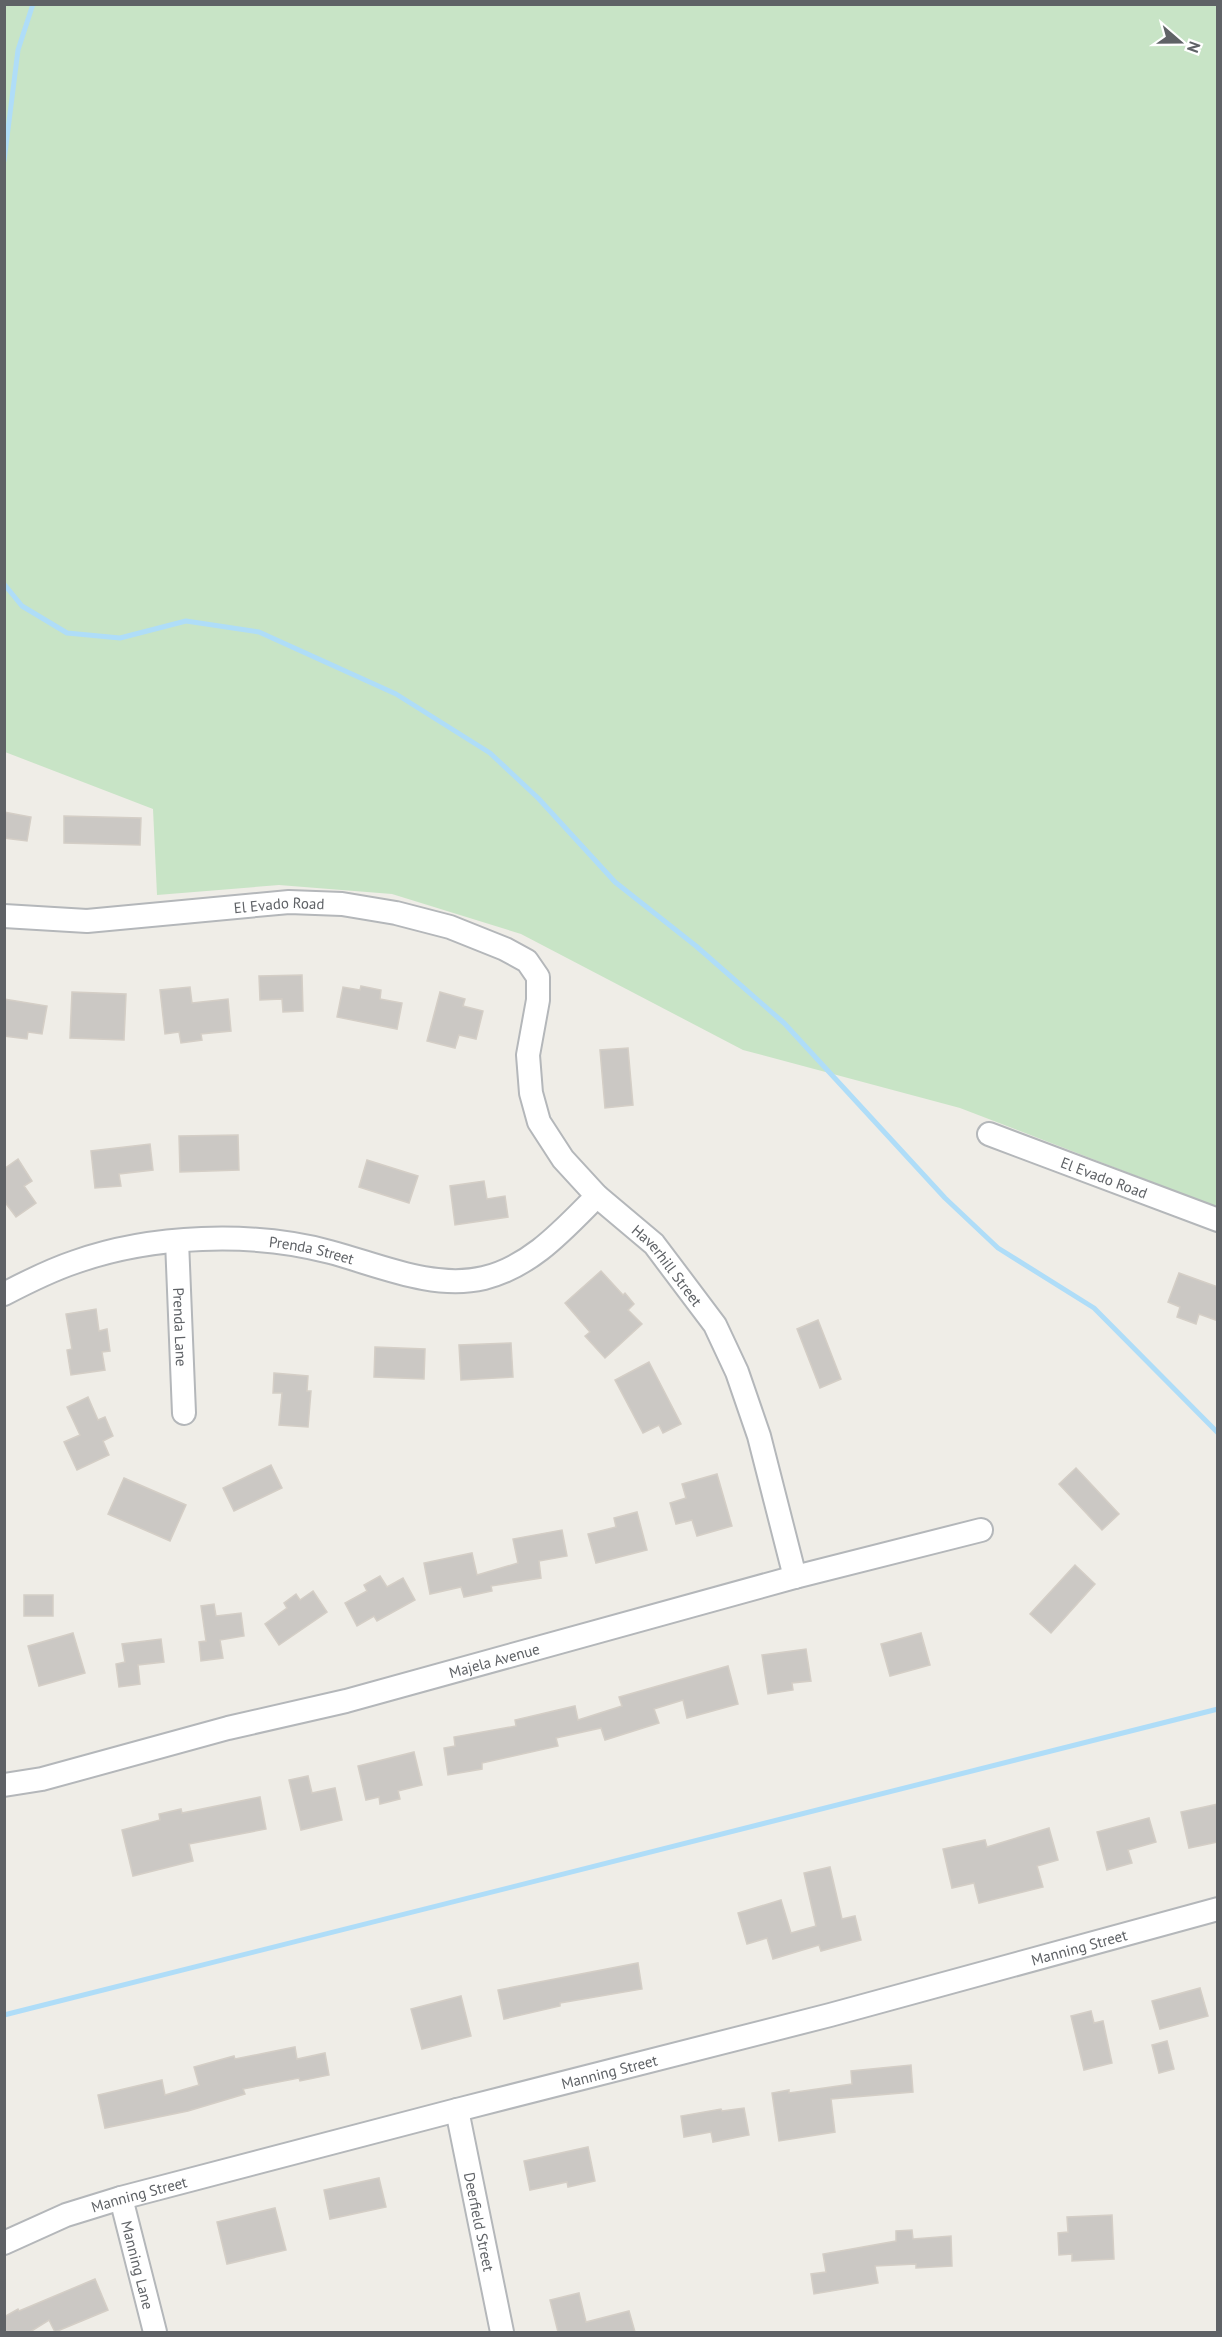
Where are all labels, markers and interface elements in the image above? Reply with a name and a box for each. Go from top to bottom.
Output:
north arrow [1150,12,1210,72]
text: N [1183,39,1205,55]
street label: El Evado Road [233,892,325,917]
street label: El Evado Road [1058,1152,1150,1202]
street label: Haverhill Street [628,1220,707,1310]
street label: Prenda Street [268,1232,356,1268]
street label: Prenda Lane [169,1287,192,1367]
street label: Majela Avenue [447,1639,542,1682]
street label: Manning Street [1029,1925,1129,1969]
street label: Manning Street [559,2050,659,2093]
street label: Deerfield Street [460,2171,499,2273]
street label: Manning Street [89,2172,189,2216]
street label: Manning Lane [118,2219,158,2311]

